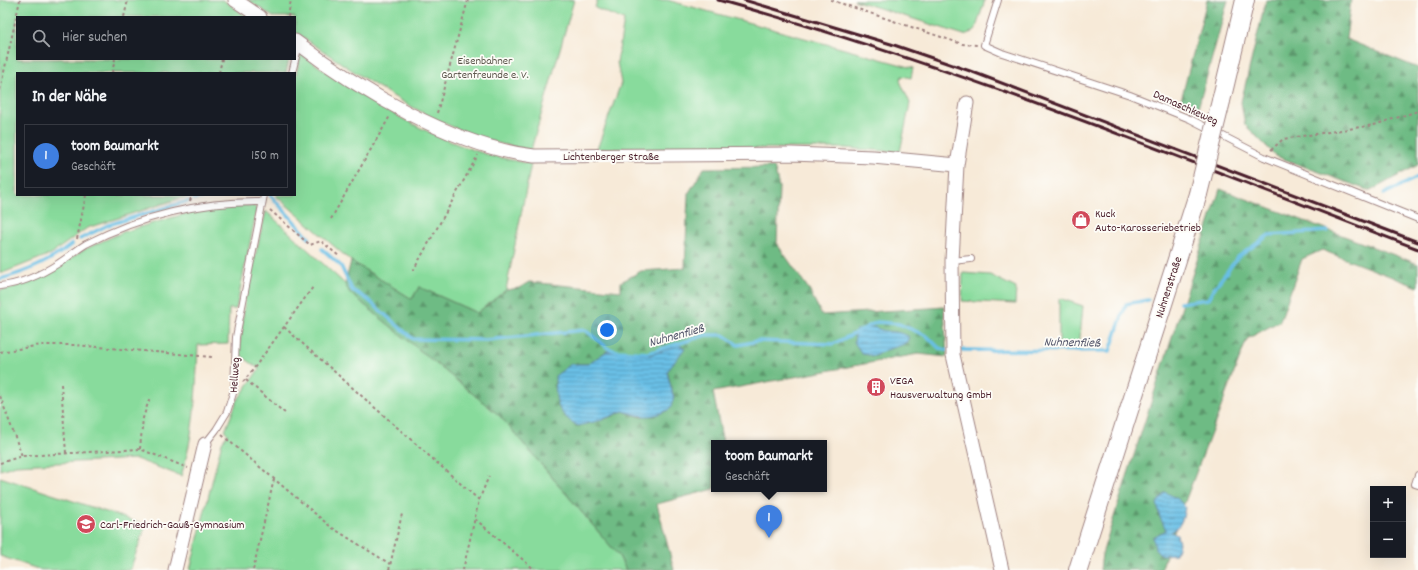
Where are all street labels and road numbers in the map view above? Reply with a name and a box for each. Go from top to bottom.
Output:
street label: Damaschkeweg [1150,86,1221,130]
street label: Lichtenberger Straße [563,149,659,166]
street label: Nuhnenstraße [1152,255,1187,320]
street label: Hellweg [226,357,245,393]

